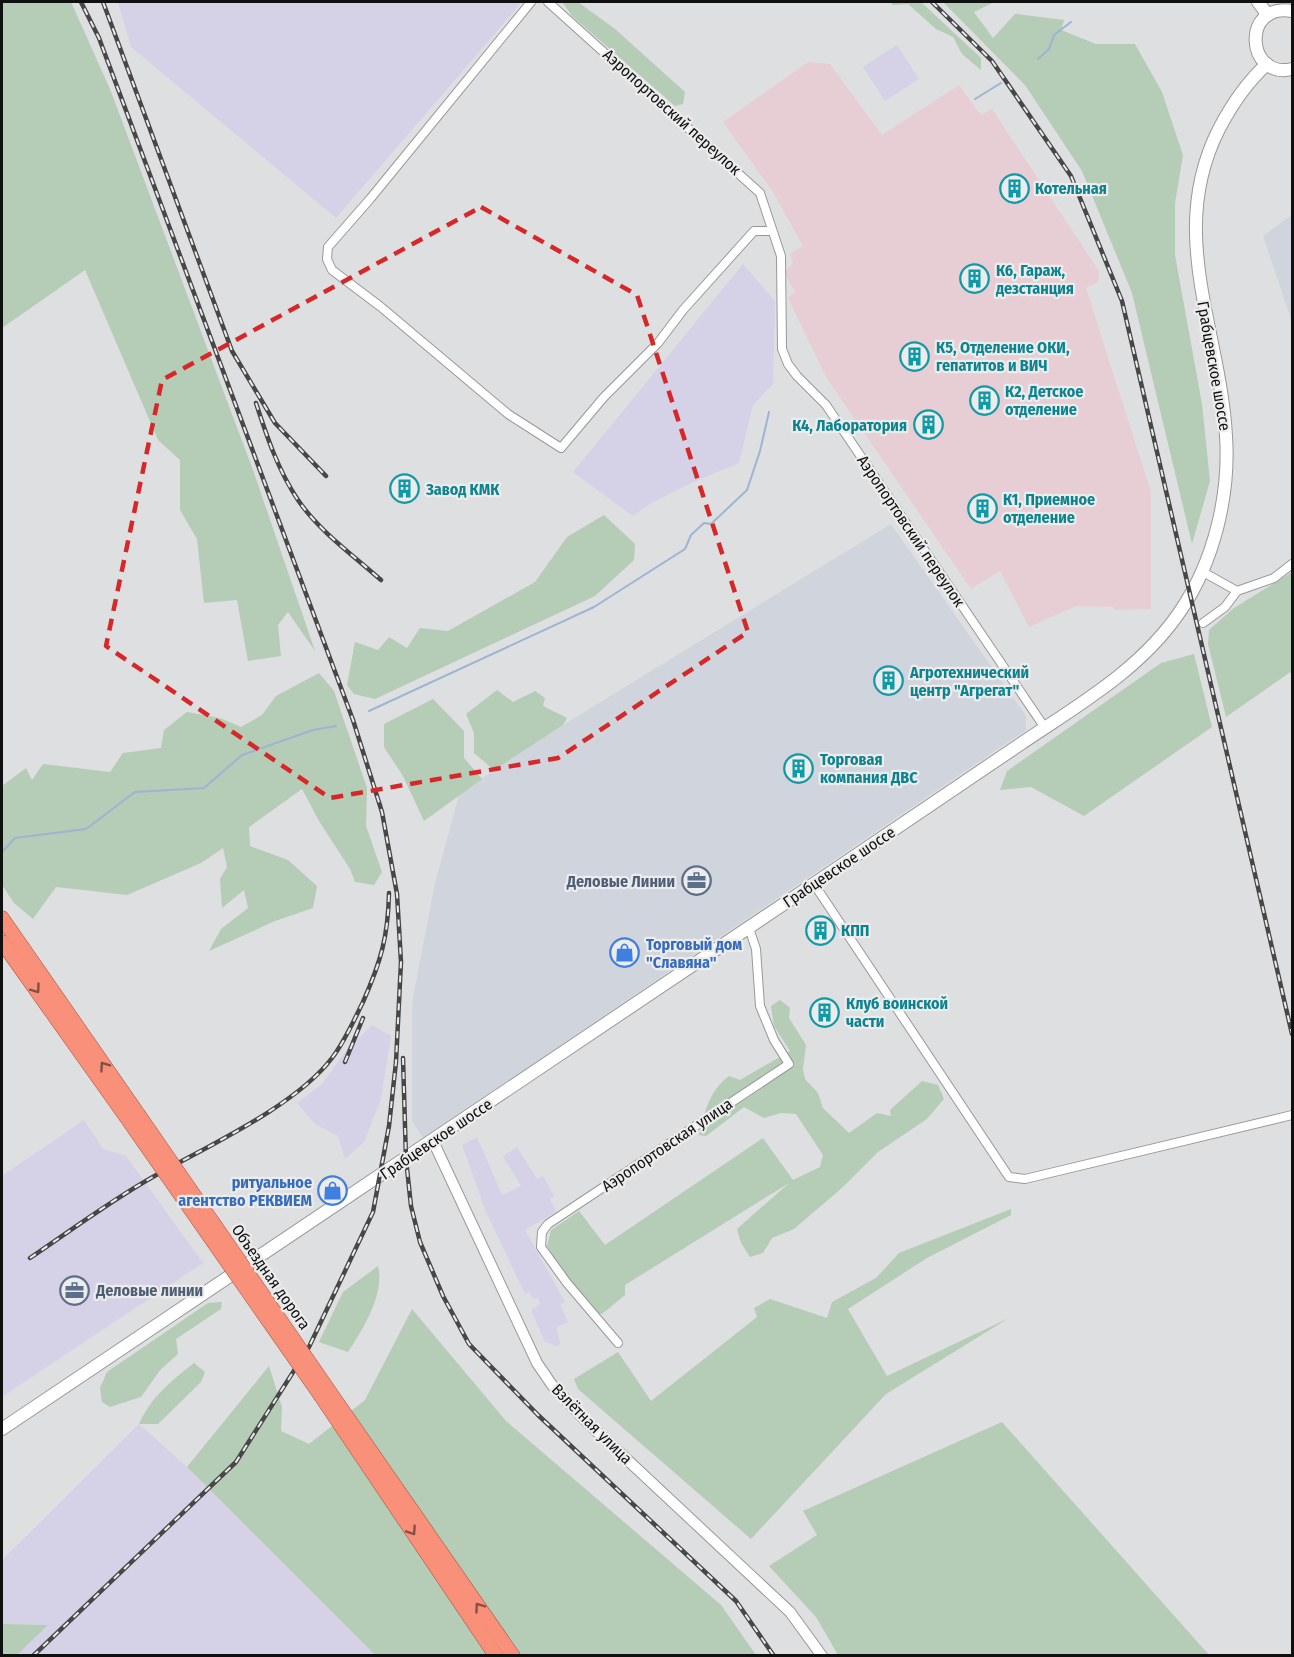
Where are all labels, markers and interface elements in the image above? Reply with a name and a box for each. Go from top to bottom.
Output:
street label: Аэропортовский переулок [599,45,745,179]
building icon: Котельная [998,172,1030,204]
place label: Котельная [1035,179,1107,198]
place label: К6, Гараж, дезстанция [995,261,1074,298]
building icon: К6, Гараж, дезстанция [959,263,991,295]
street label: Грабцевское шоссе [1193,300,1235,432]
place label: К5, Отделение ОКИ, гепатитов и ВИЧ [936,338,1070,375]
building icon: К5, Отделение ОКИ, гепатитов и ВИЧ [899,340,931,372]
place label: К2, Детское отделение [1005,382,1083,419]
building icon: К2, Детское отделение [968,384,1000,416]
building icon: К4, Лаборатория [912,409,944,441]
place label: К4, Лаборатория [792,416,907,435]
street label: Аэропортовский переулок [853,451,969,611]
building icon: Завод КМК [389,473,421,505]
place label: Завод КМК [425,480,500,499]
place label: К1, Приемное отделение [1003,490,1095,527]
building icon: К1, Приемное отделение [966,492,998,524]
place label: Агротехнический центр "Агрегат" [909,663,1029,700]
building icon: Агротехнический центр "Агрегат" [873,665,905,697]
place label: Торговая компания ДВС [820,750,918,787]
building icon: Торговая компания ДВС [783,752,815,784]
street label: Грабцевское шоссе [779,822,899,912]
office icon: Деловые Линии [680,865,712,897]
place label: Деловые Линии [566,872,675,891]
building icon: КПП [804,914,836,946]
place label: КПП [841,921,869,940]
place label: Торговый дом "Славяна" [646,935,742,972]
shop icon: Торговый дом "Славяна" [609,937,641,969]
one-way arrow [28,983,39,994]
place label: Клуб воинской части [846,994,948,1031]
building icon: Клуб воинской части [809,996,841,1028]
one-way arrow [100,1061,111,1072]
street label: Грабцевское шоссе [376,1094,496,1184]
street label: Аэропортовская улица [598,1094,736,1196]
place label: ритуальное агентство РЕКВИЕМ [178,1173,312,1210]
shop icon: ритуальное агентство РЕКВИЕМ [317,1175,349,1207]
street label: Объездная дорога [228,1221,314,1333]
office icon: Деловые линии [59,1274,91,1306]
place label: Деловые линии [95,1281,203,1300]
street label: Взлётная улица [548,1380,636,1468]
one-way arrow [405,1525,417,1535]
one-way arrow [475,1603,486,1614]

